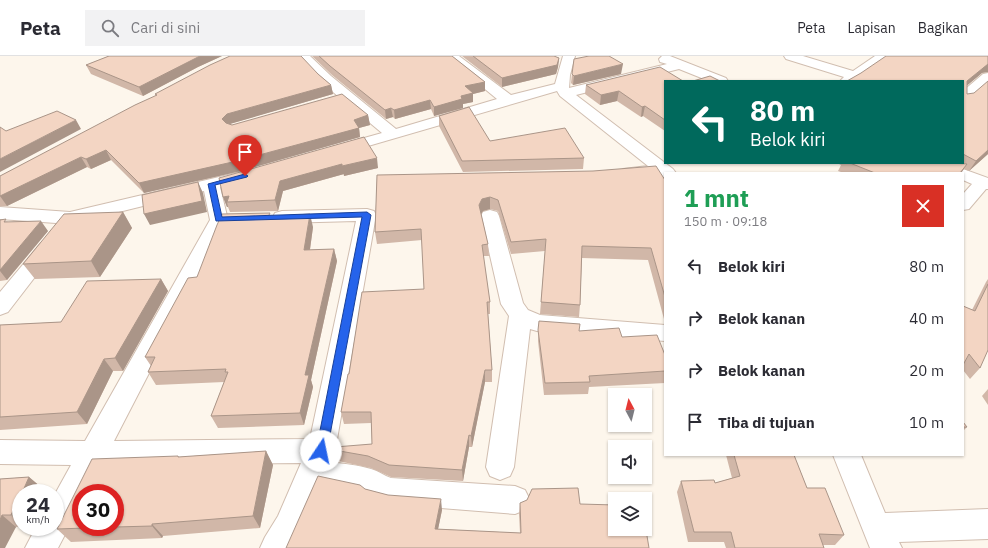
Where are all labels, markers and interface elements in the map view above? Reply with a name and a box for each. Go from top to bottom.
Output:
search box [85,10,365,46]
text: Peta [20,16,61,40]
icon: search [99,17,121,39]
text: Cari di sini [131,18,200,37]
text: Peta [797,19,825,37]
text: Lapisan [847,19,896,37]
text: Bagikan [918,19,968,37]
text: 80 m [750,92,815,129]
icon: left [684,96,736,148]
text: Belok kiri [750,128,825,151]
pin [228,135,262,176]
icon: arrive [234,141,256,163]
text: 1 mnt [684,182,749,214]
button: close [902,185,944,227]
text: 150 m · 09:18 [684,213,767,230]
icon: left [684,255,706,277]
text: Belok kiri [718,257,785,276]
text: 80 m [909,257,944,276]
icon: right [684,307,706,329]
text: Belok kanan [718,309,805,328]
text: 40 m [909,309,944,328]
icon: right [684,359,706,381]
text: Belok kanan [718,361,805,380]
text: 20 m [909,361,944,380]
north arrow [608,388,652,432]
map controls [608,388,652,536]
icon: arrive [684,411,706,433]
text: Tiba di tujuan [718,413,815,432]
text: 10 m [909,413,944,432]
position arrow [300,430,342,472]
button: sound [608,440,652,484]
speed limit sign: 30 [72,484,124,536]
text: 24 [26,491,50,518]
button: layers [608,492,652,536]
text: km/h [26,513,50,526]

